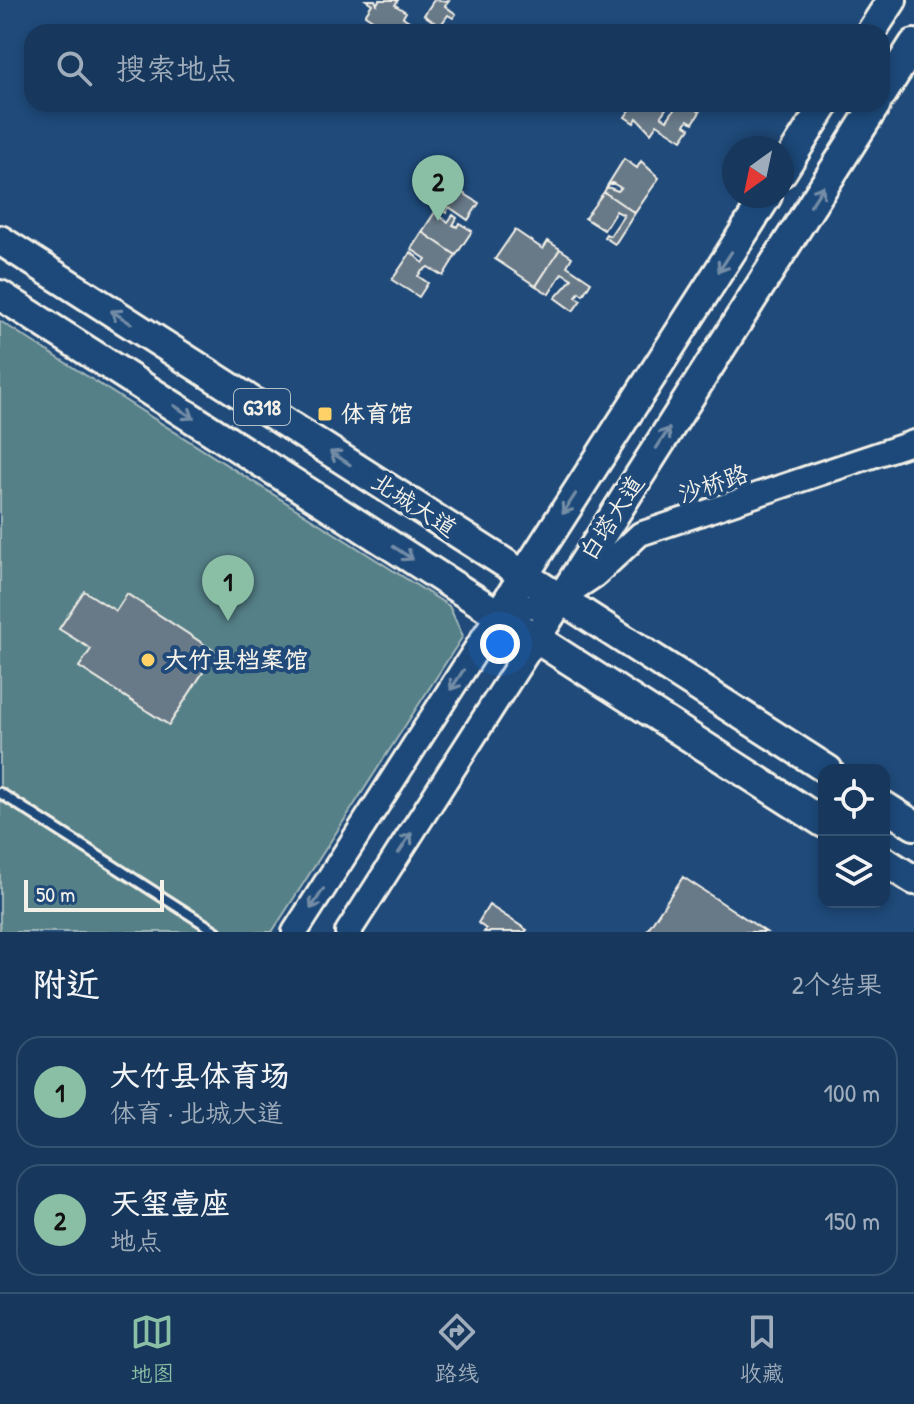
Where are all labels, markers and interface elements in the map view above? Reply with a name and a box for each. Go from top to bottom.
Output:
search box [24,24,890,112]
icon: search [52,46,96,90]
text: 搜索地点 [116,48,236,88]
north arrow [722,136,794,208]
pin: 2 [412,155,464,221]
one-way arrow [809,185,826,207]
one-way arrow [716,250,732,273]
one-way arrow [111,309,133,326]
road number: G318 [234,389,290,425]
place label: 体育馆 [341,397,413,429]
one-way arrow [172,404,194,421]
marker: 体育馆 [316,405,334,423]
one-way arrow [654,428,671,450]
one-way arrow [330,449,352,466]
street label: 沙桥路 [673,456,752,510]
street label: 北城大道 [366,465,464,544]
street label: 白塔大道 [572,468,651,566]
one-way arrow [561,493,578,515]
one-way arrow [391,544,413,561]
pin: 1 [202,555,254,621]
your location [480,624,520,664]
place label: 大竹县档案馆 [164,643,308,675]
marker: 大竹县档案馆 [139,651,157,669]
one-way arrow [448,668,464,691]
map controls [818,764,890,908]
button: locate [818,764,890,836]
one-way arrow [397,832,414,854]
button: layers [818,836,890,908]
scale bar [24,876,164,912]
text: 50 m [36,879,75,909]
one-way arrow [308,887,324,910]
text: 附近 [32,961,100,1007]
text: 2个结果 [792,967,882,1002]
text: 大竹县体育场 [110,1055,290,1095]
text: 1 [55,1075,65,1110]
text: 100 m [824,1075,880,1110]
text: 体育 · 北城大道 [110,1095,283,1130]
text: 天玺壹座 [110,1183,230,1223]
text: 2 [54,1203,66,1238]
text: 150 m [824,1203,880,1238]
text: 地点 [110,1223,162,1258]
tab: 地图 [130,1310,174,1388]
tab: 路线 [435,1310,479,1388]
tab: 收藏 [740,1310,784,1388]

